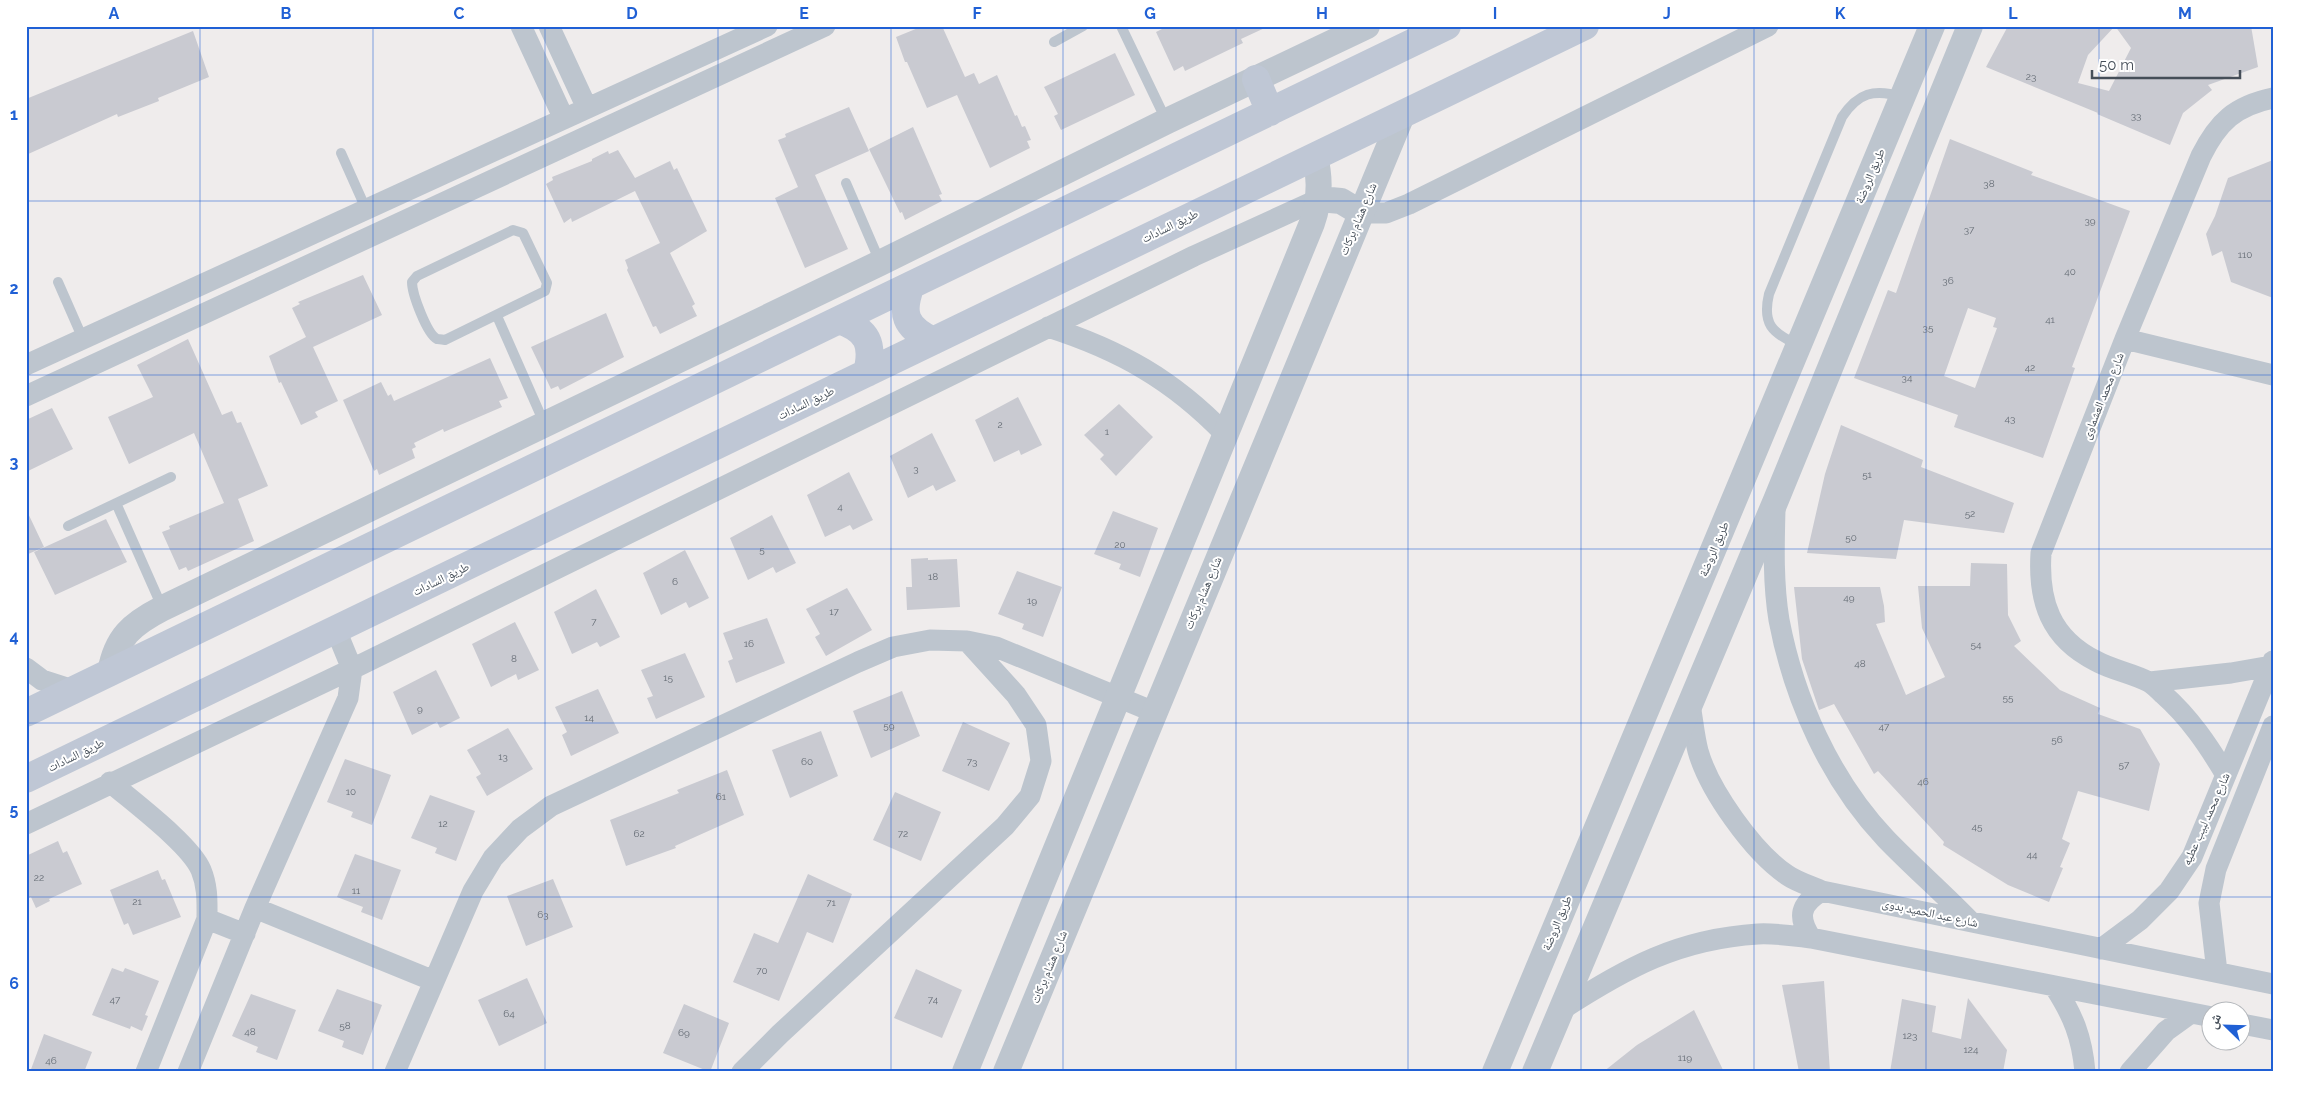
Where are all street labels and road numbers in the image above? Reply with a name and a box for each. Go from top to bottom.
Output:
street label: طريق الروضة [1852,146,1888,206]
street label: شارع هشام بركات [1336,181,1381,258]
street label: طريق السادات [1139,206,1201,246]
street label: شارع محمد العشماوى [2079,350,2128,442]
street label: طريق السادات [775,383,837,423]
street label: طريق الروضة [1696,519,1732,579]
street label: شارع هشام بركات [1181,555,1226,632]
street label: طريق السادات [410,559,472,599]
street label: طريق السادات [45,735,107,775]
street label: شارع محمد لبيب عطيه [2179,771,2234,868]
street label: طريق الروضة [1539,893,1575,953]
street label: شارع عبد الحميد بدوى [1881,896,1979,931]
street label: شارع هشام بركات [1028,928,1071,1006]

